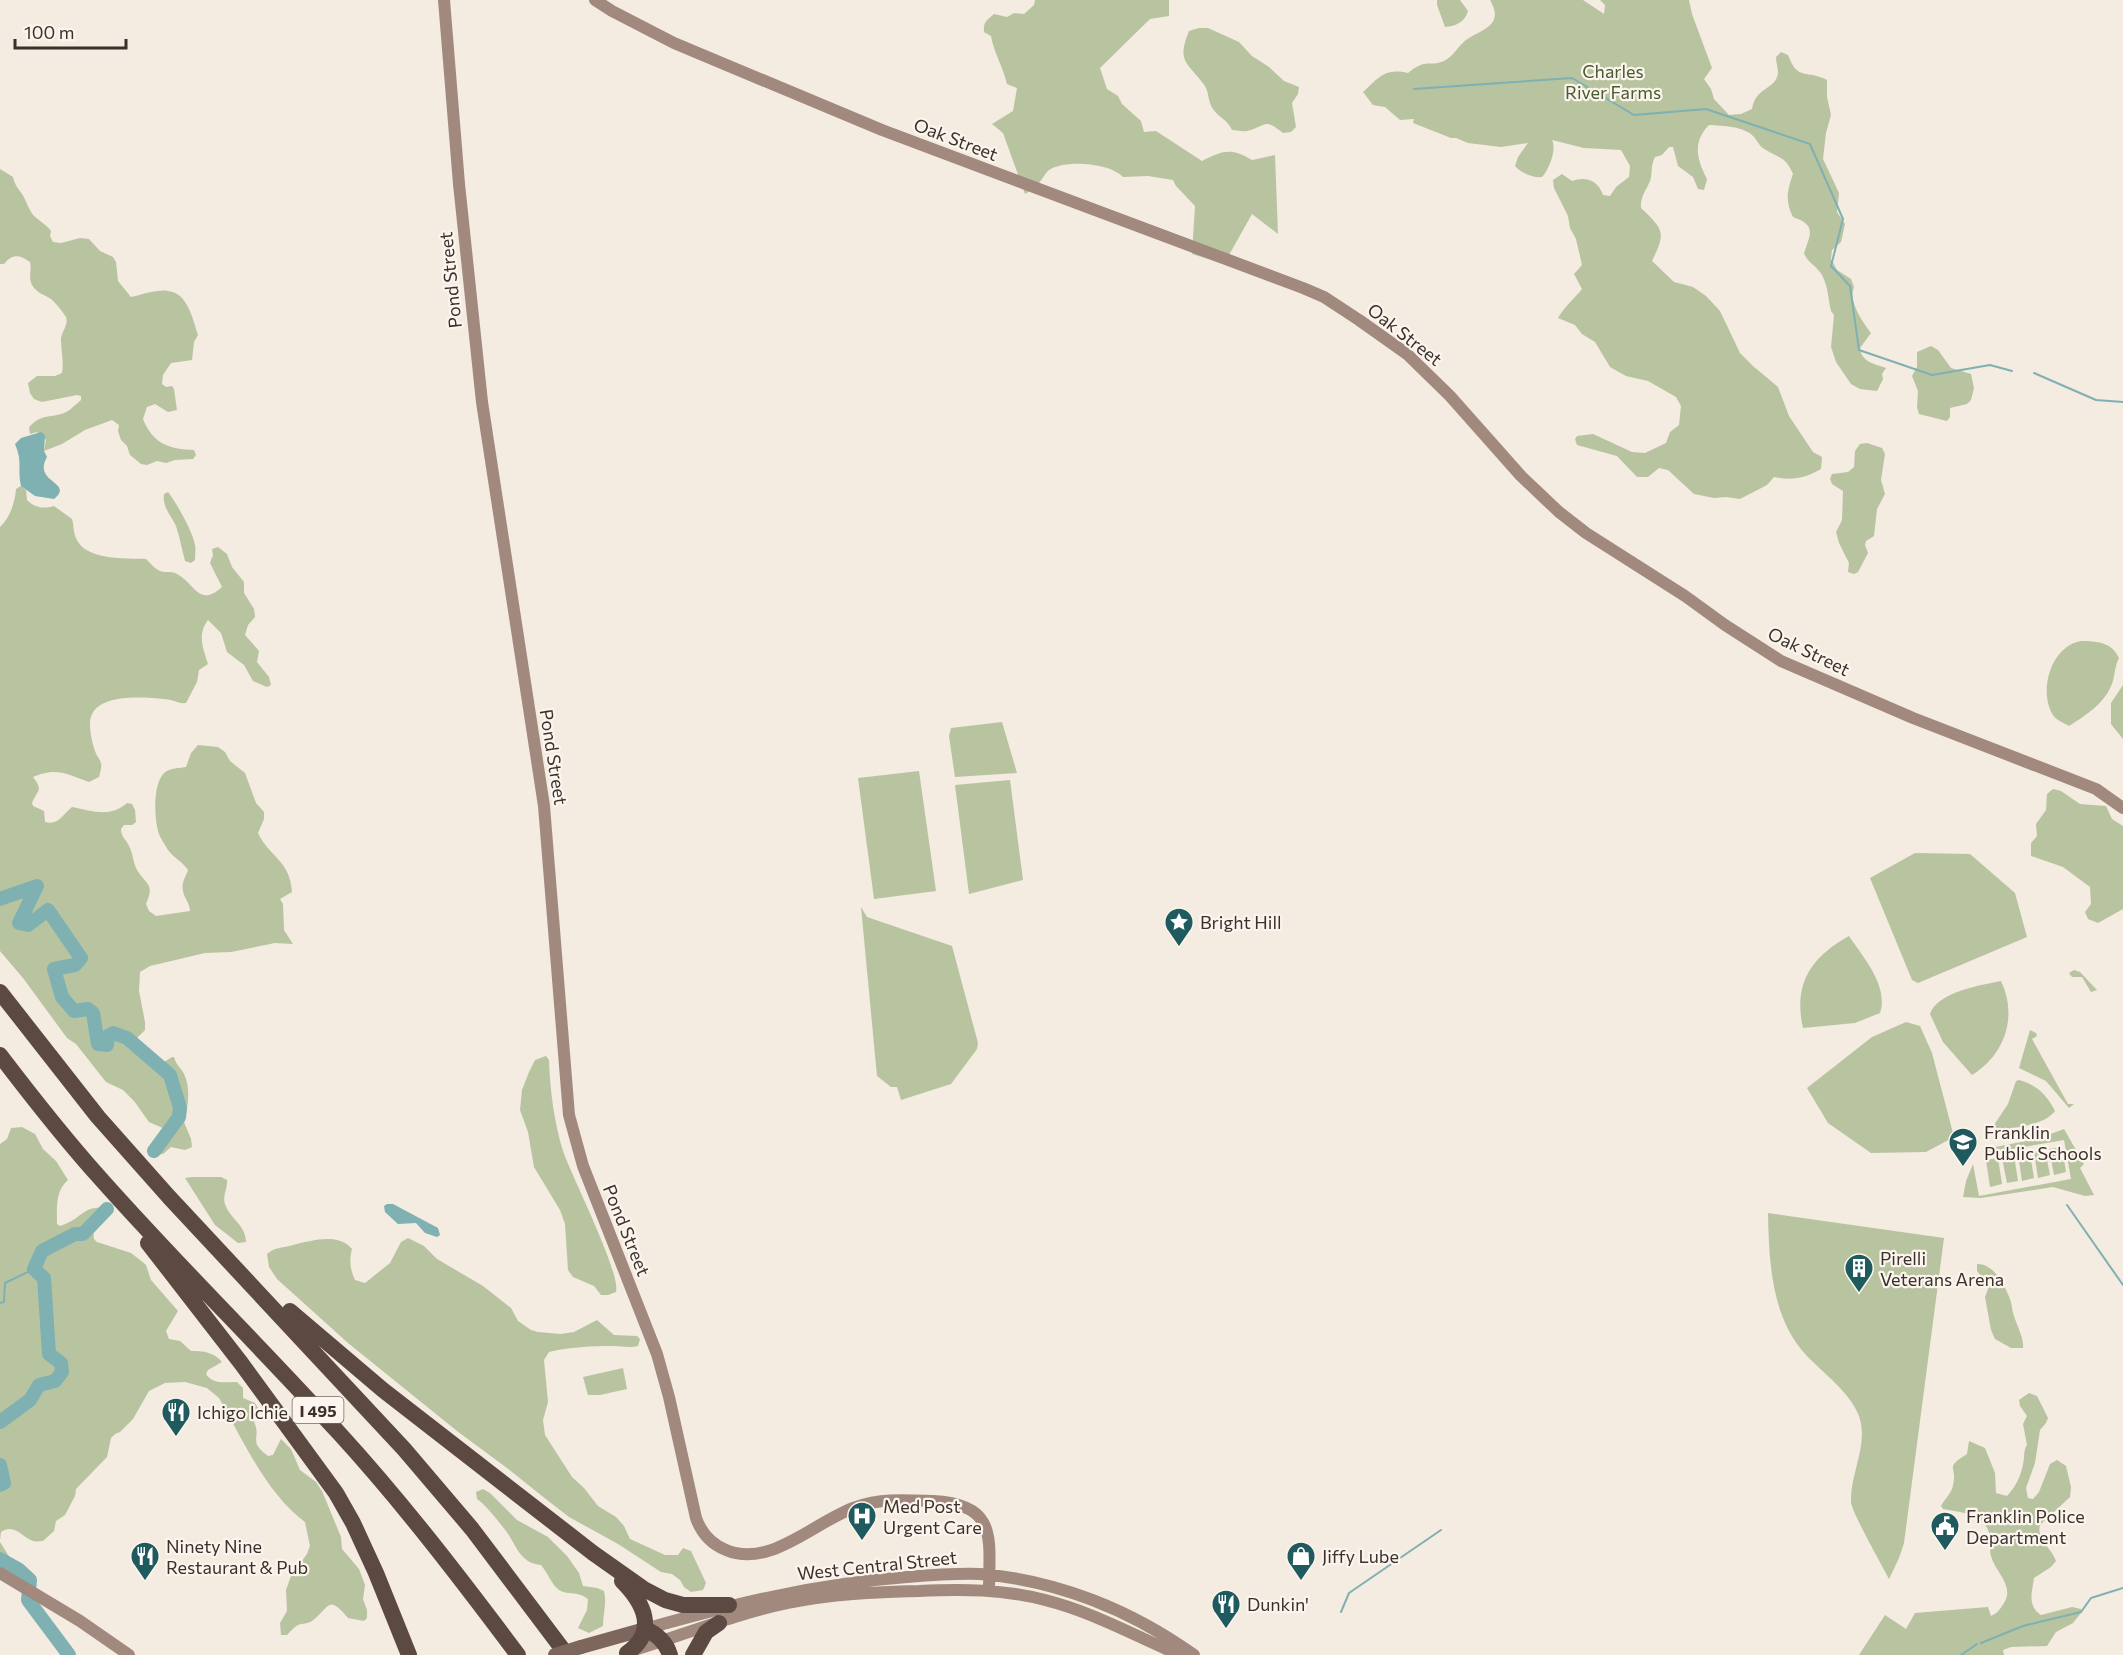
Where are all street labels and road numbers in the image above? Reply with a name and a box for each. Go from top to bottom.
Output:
street label: Oak Street [911,113,1001,165]
street label: Pond Street [434,231,466,329]
street label: Oak Street [1363,298,1447,370]
street label: Oak Street [1765,622,1853,680]
street label: Pond Street [536,707,572,807]
street label: Pond Street [599,1181,655,1279]
road number: I 495 [292,1397,344,1423]
street label: West Central Street [796,1546,958,1584]

